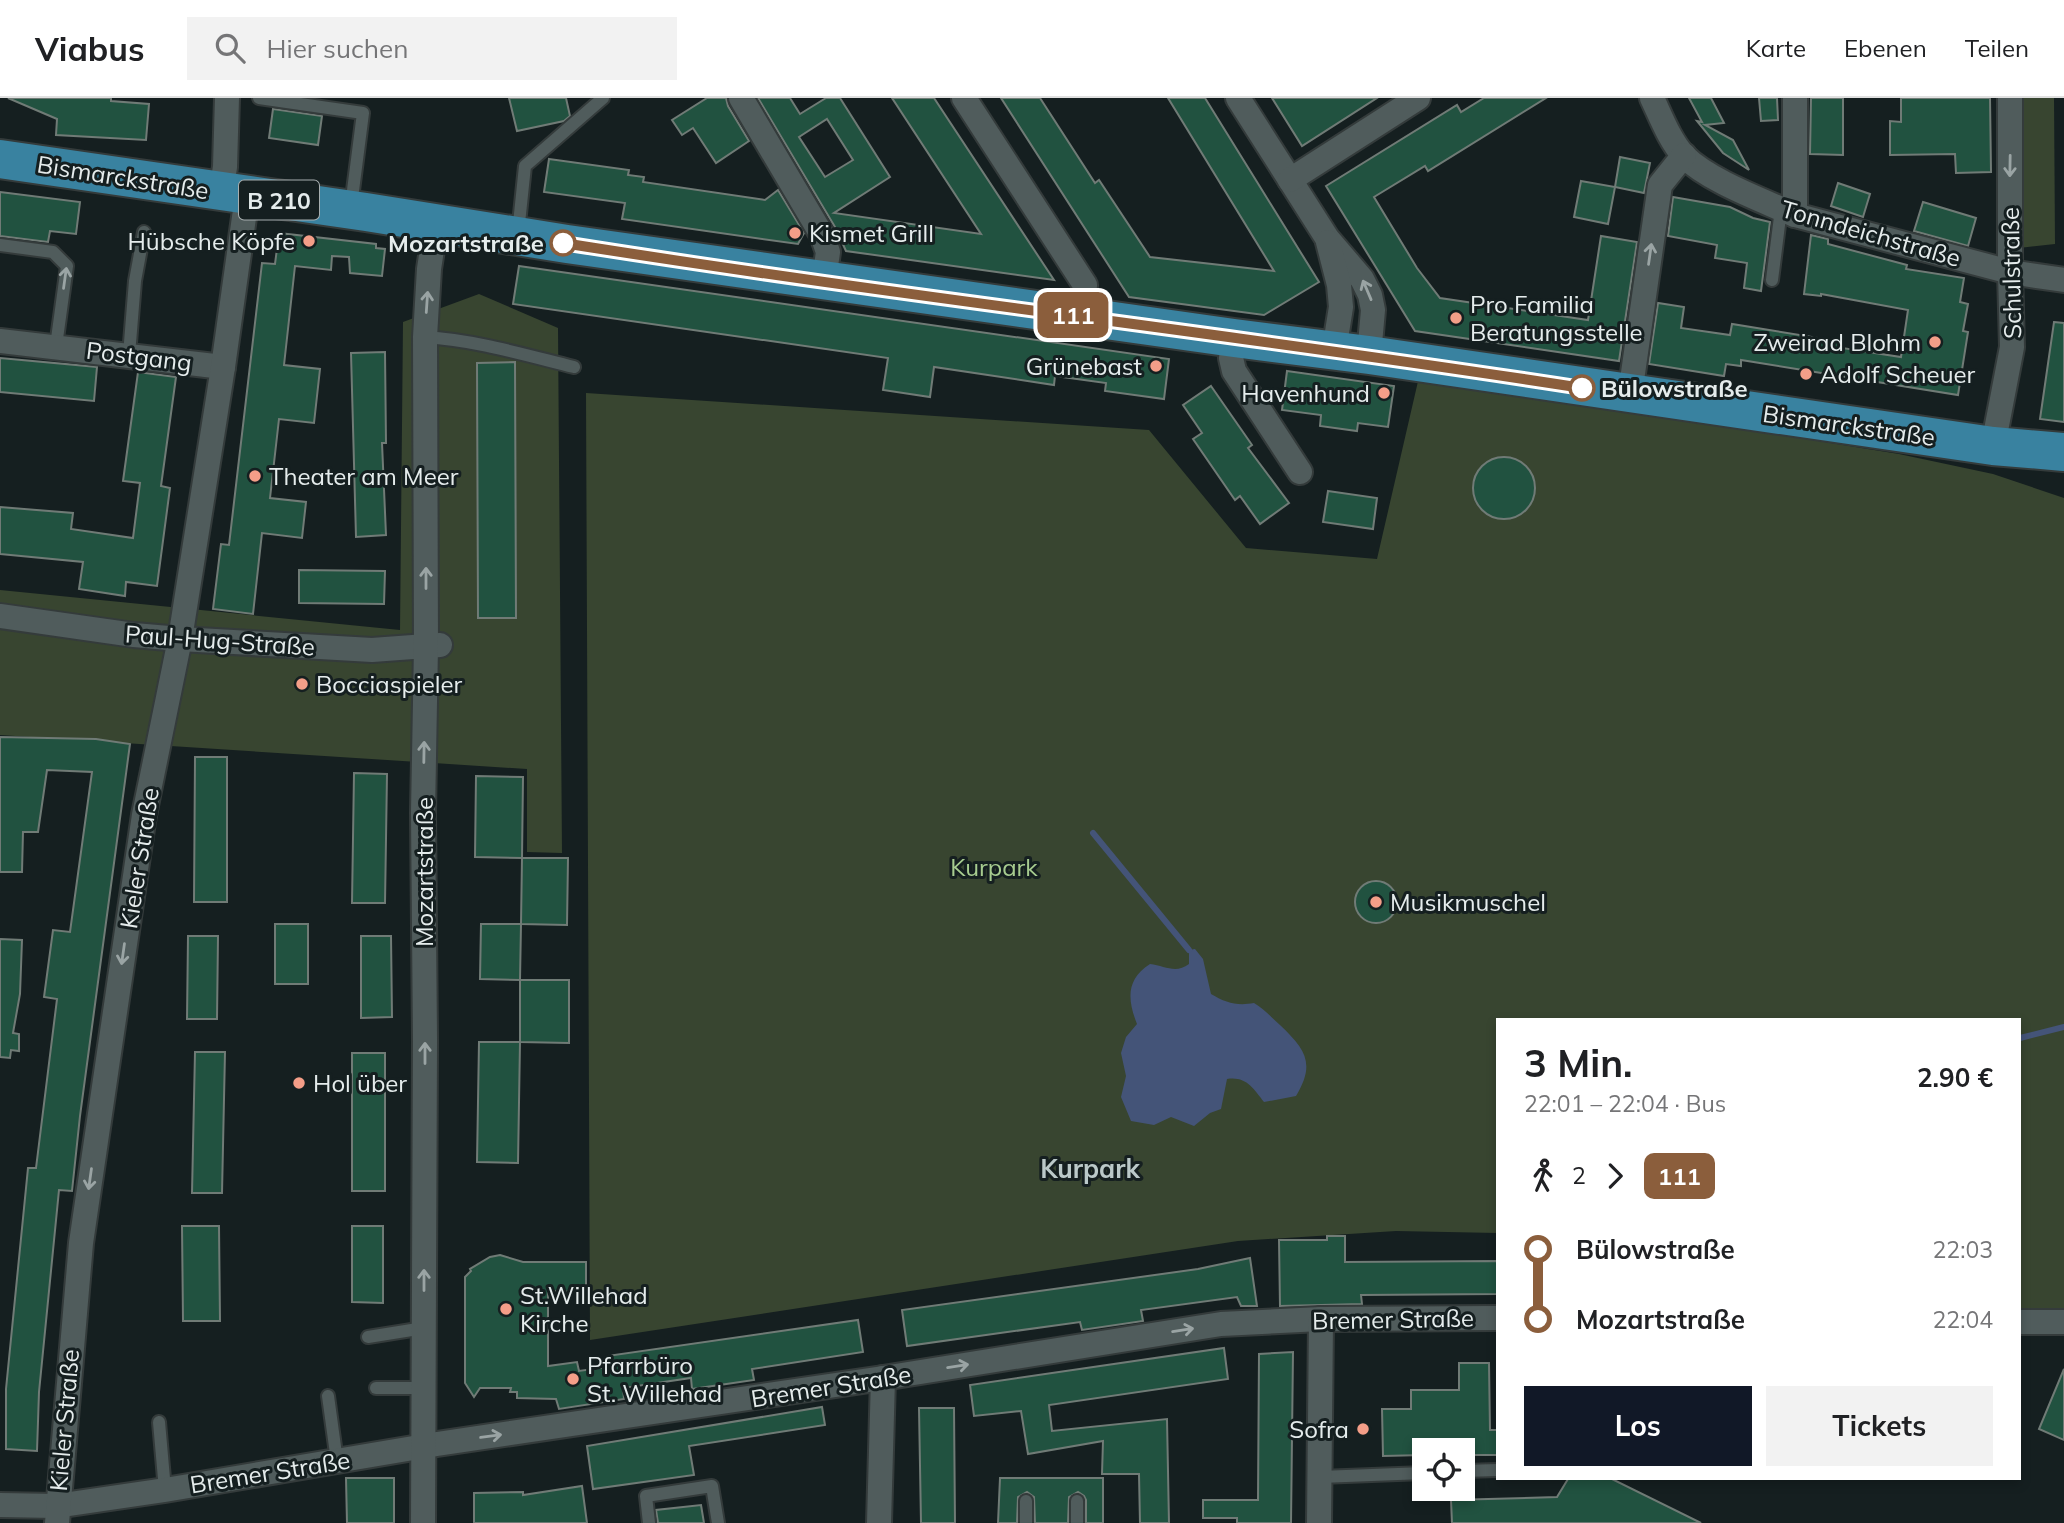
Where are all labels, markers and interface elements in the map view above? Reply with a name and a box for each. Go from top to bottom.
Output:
search box [187,17,677,80]
text: Viabus [35,28,145,69]
icon: search [211,29,249,67]
text: Hier suchen [267,32,408,65]
text: Karte [1746,33,1806,63]
text: Ebenen [1844,33,1927,63]
text: Teilen [1965,33,2029,63]
street label: Bismarckstraße [35,149,211,205]
one-way arrow [2003,154,2016,177]
road number: B 210 [239,180,319,220]
street label: Tonndeichstraße [1778,193,1964,273]
street label: Schulstraße [1995,207,2027,339]
place label: Kismet Grill [809,218,934,248]
marker: Kismet Grill [787,225,803,241]
place label: Hübsche Köpfe [127,226,295,256]
place label: Mozartstraße [388,228,544,258]
marker: Mozartstraße [550,230,576,256]
marker: Hübsche Köpfe [301,233,317,249]
one-way arrow [1644,243,1657,266]
one-way arrow [59,267,72,290]
one-way arrow [1360,280,1373,301]
place label: Pro Familia Beratungsstelle [1470,289,1643,347]
one-way arrow [421,291,434,313]
line badge: 111 [1033,292,1113,338]
text: 111 [1051,300,1095,330]
marker: Pro Familia Beratungsstelle [1448,310,1464,326]
place label: Zweirad Blohm [1753,327,1921,357]
marker: Zweirad Blohm [1927,334,1943,350]
street label: Postgang [84,335,194,377]
place label: Grünebast [1026,351,1142,381]
marker: Grünebast [1148,358,1164,374]
place label: Adolf Scheuer [1820,359,1976,389]
marker: Adolf Scheuer [1798,366,1814,382]
place label: Bülowstraße [1601,373,1748,403]
marker: Bülowstraße [1569,375,1595,401]
place label: Havenhund [1241,378,1370,408]
marker: Havenhund [1376,385,1392,401]
street label: Bismarckstraße [1761,398,1937,452]
place label: Theater am Meer [269,461,459,491]
marker: Theater am Meer [247,468,263,484]
one-way arrow [419,567,433,590]
street label: Paul-Hug-Straße [124,618,316,662]
place label: Bocciaspieler [316,669,462,699]
marker: Bocciaspieler [294,676,310,692]
one-way arrow [417,740,431,763]
street label: Kieler Straße [113,785,165,931]
street label: Mozartstraße [409,797,439,947]
park label: Kurpark [950,852,1038,882]
place label: Musikmuschel [1390,887,1546,917]
marker: Musikmuschel [1368,894,1384,910]
one-way arrow [117,942,130,965]
text: 3 Min. [1524,1039,1633,1087]
one-way arrow [418,1041,432,1064]
text: 2.90 € [1917,1061,1993,1094]
place label: Hol über [313,1068,407,1098]
marker: Hol über [291,1075,307,1091]
text: 22:01 – 22:04 · Bus [1524,1089,1726,1118]
district label: Kurpark [1040,1152,1140,1185]
icon: walk [1524,1157,1562,1195]
icon: forward [1596,1157,1634,1195]
text: 2 [1572,1161,1586,1190]
text: 111 [1658,1161,1701,1191]
one-way arrow [83,1167,96,1190]
text: Bülowstraße [1576,1233,1735,1266]
text: 22:03 [1933,1235,1993,1264]
one-way arrow [417,1269,431,1292]
place label: St.Willehad Kirche [520,1280,648,1338]
marker: St.Willehad Kirche [498,1301,514,1317]
street label: Bremer Straße [1312,1303,1474,1335]
text: Mozartstraße [1576,1303,1745,1336]
text: 22:04 [1933,1305,1993,1334]
one-way arrow [1171,1324,1194,1337]
street label: Kieler Straße [43,1348,85,1492]
place label: Pfarrbüro St. Willehad [587,1350,722,1408]
street label: Bremer Straße [749,1359,913,1413]
one-way arrow [947,1359,969,1372]
marker: Pfarrbüro St. Willehad [565,1371,581,1387]
button: Los [1524,1386,1752,1466]
button: Tickets [1766,1386,1993,1466]
place label: Sofra [1289,1414,1349,1444]
marker: Sofra [1355,1421,1371,1437]
one-way arrow [479,1429,502,1442]
map controls [1412,1438,1475,1501]
button: locate [1412,1438,1475,1501]
street label: Bremer Straße [188,1445,352,1499]

